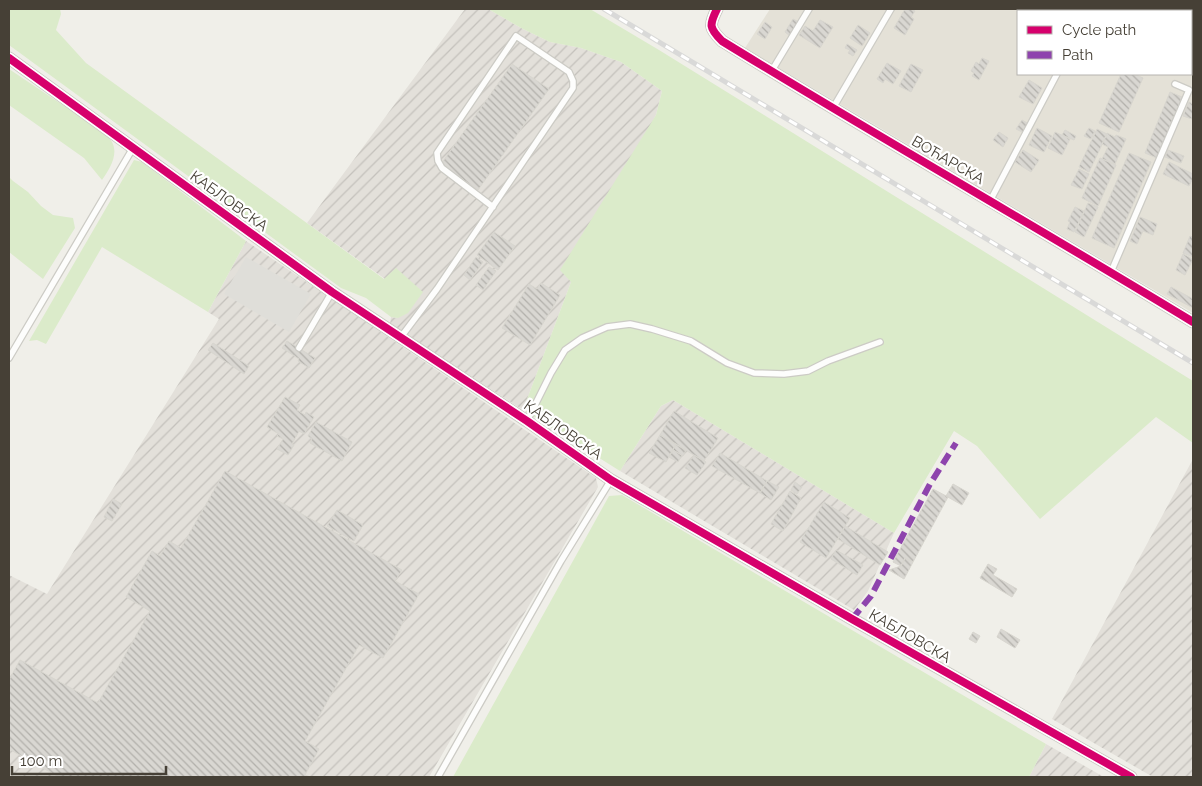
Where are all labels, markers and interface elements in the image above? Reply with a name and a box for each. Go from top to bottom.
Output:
legend [1017,10,1192,75]
text: Cycle path [1062,21,1136,39]
text: Path [1062,46,1093,64]
street label: ВОЋАРСКА [908,132,988,188]
street label: КАБЛОВСКА [187,167,271,235]
street label: КАБЛОВСКА [520,396,606,464]
street label: КАБЛОВСКА [866,605,954,667]
scale bar [12,744,166,776]
text: 100 m [20,752,62,770]

